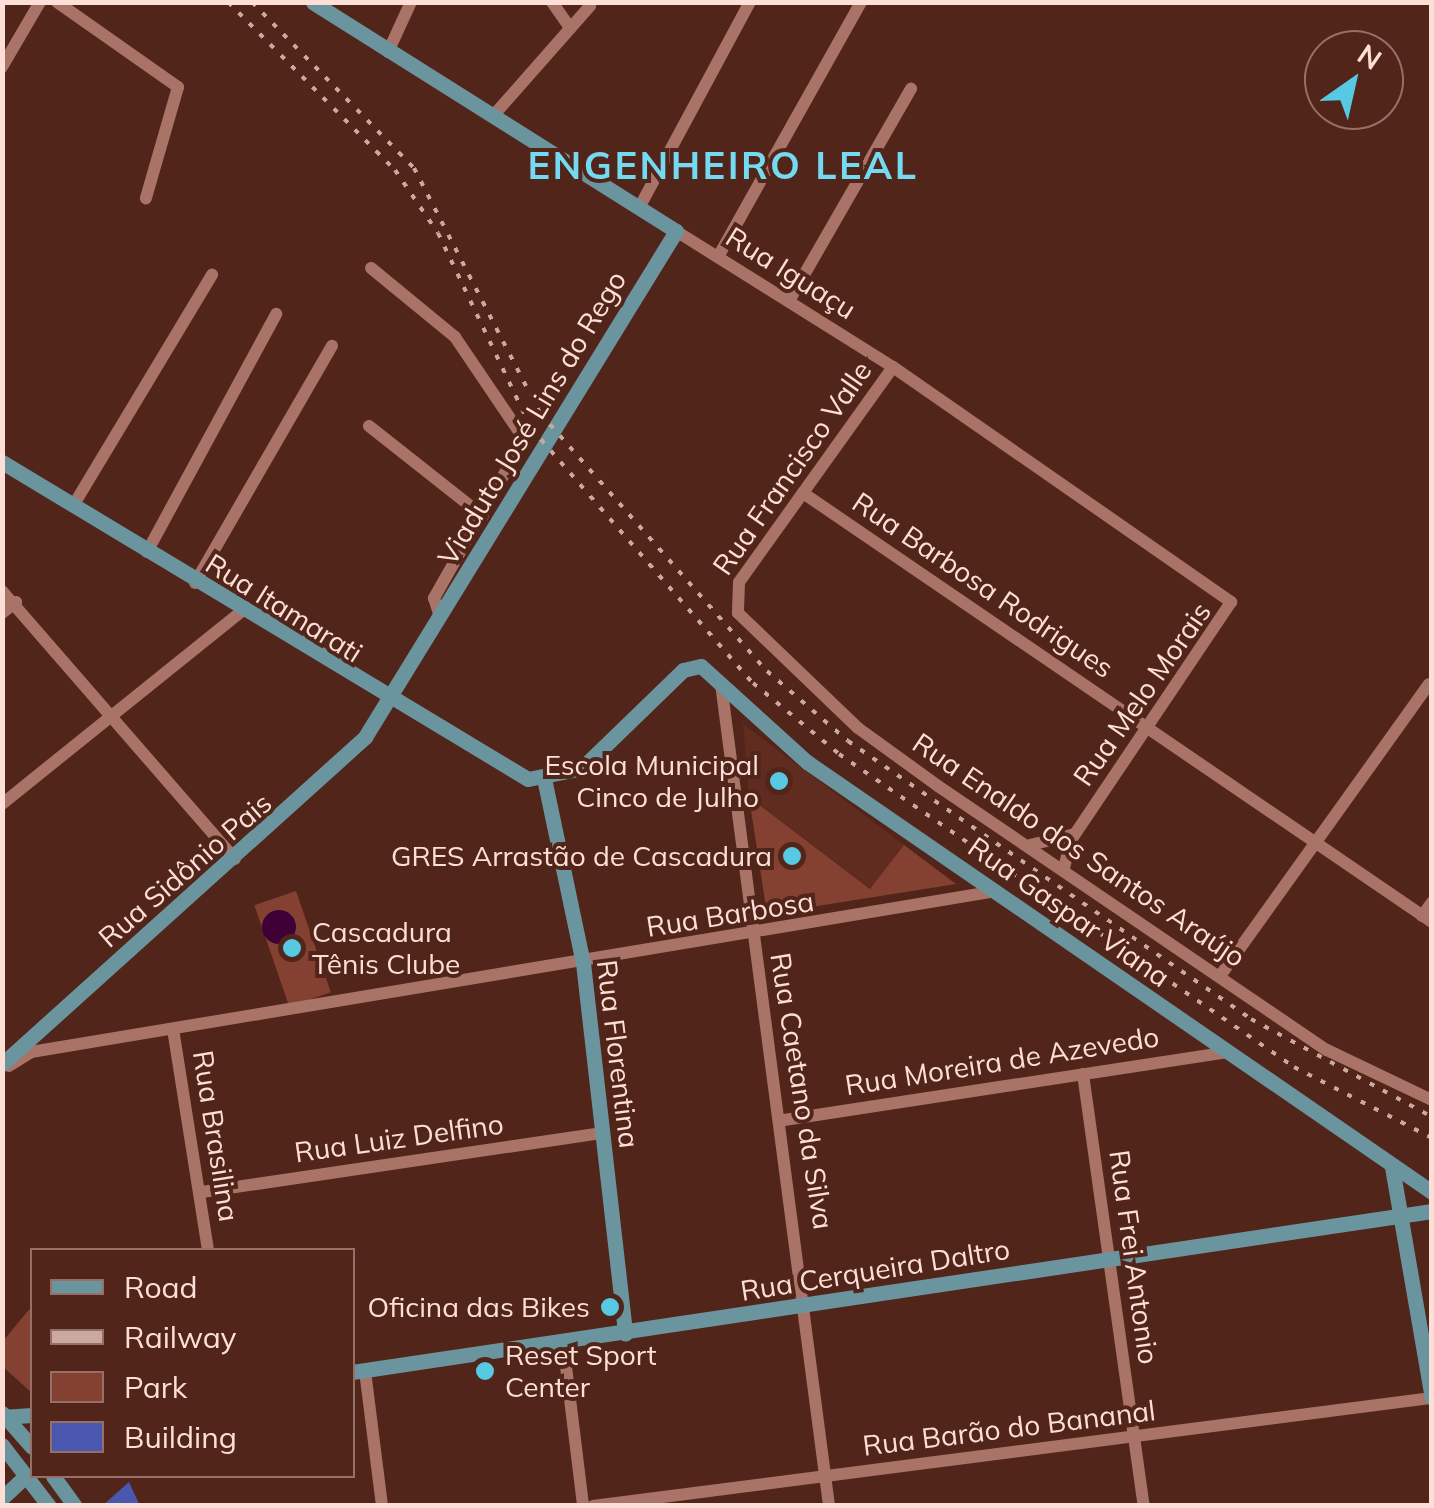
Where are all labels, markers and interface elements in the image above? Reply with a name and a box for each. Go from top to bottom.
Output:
north arrow [1304,30,1404,130]
text: N [1351,36,1388,77]
district label: ENGENHEIRO LEAL [527,143,919,189]
street label: Rua Iguaçu [720,220,862,326]
street label: Viaduto José Lins do Rego [431,265,633,571]
street label: Rua Francisco Valle [706,355,878,581]
street label: Rua Barbosa Rodrigues [846,485,1120,685]
street label: Rua Itamarati [200,547,368,669]
street label: Rua Melo Morais [1066,596,1218,792]
street label: Rua Enaldo dos Santos Araújo [906,726,1252,974]
place label: Escola Municipal Cinco de Julho [544,748,759,814]
marker: Escola Municipal Cinco de Julho [768,770,790,792]
street label: Rua Sidônio Pais [92,786,278,954]
street label: Rua Gaspar Viana [962,830,1176,994]
place label: GRES Arrastão de Cascadura [391,839,772,873]
marker: GRES Arrastão de Cascadura [781,845,803,867]
street label: Rua Barbosa [644,884,816,944]
place label: Cascadura Tênis Clube [312,915,460,981]
marker: Cascadura Tênis Clube [281,937,303,959]
street label: Rua Caetano da Silva [764,950,840,1232]
street label: Rua Florentina [590,958,646,1150]
street label: Rua Moreira de Azevedo [843,1020,1161,1102]
street label: Rua Brasilina [186,1048,246,1224]
street label: Rua Luiz Delfino [292,1107,506,1169]
street label: Rua Frei Antonio [1102,1148,1166,1366]
street label: Rua Cerqueira Daltro [738,1232,1012,1308]
legend [30,1248,355,1478]
text: Road [124,1268,198,1306]
place label: Oficina das Bikes [368,1290,590,1324]
marker: Oficina das Bikes [599,1296,621,1318]
text: Railway [124,1318,237,1356]
place label: Reset Sport Center [505,1338,656,1404]
marker: Reset Sport Center [474,1360,496,1382]
text: Park [124,1368,187,1406]
street label: Rua Barão do Bananal [861,1393,1157,1463]
text: Building [124,1418,237,1456]

